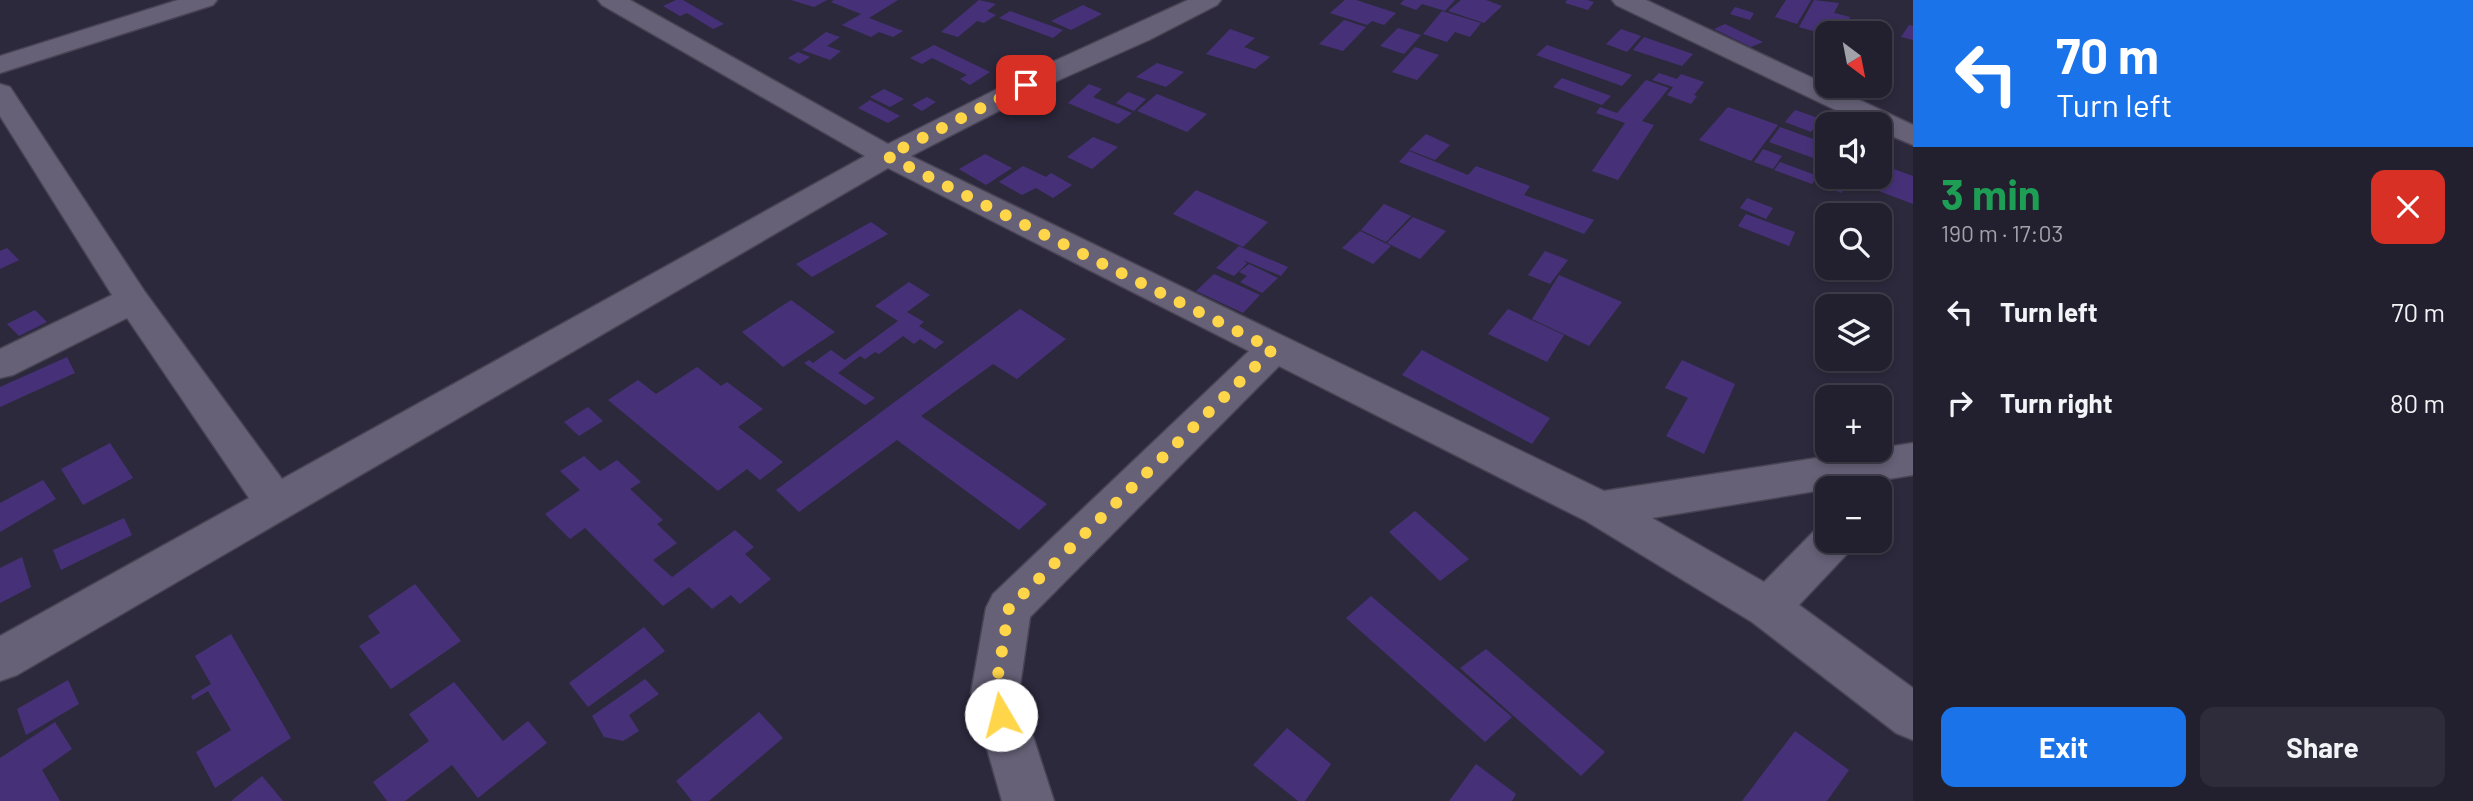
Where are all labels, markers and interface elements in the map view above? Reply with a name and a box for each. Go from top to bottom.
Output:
north arrow [1815,21,1892,98]
map controls [1815,21,1892,553]
text: 70 m [2056,25,2159,84]
icon: left [1941,28,2032,119]
pin [996,55,1056,115]
icon: arrive [1007,66,1045,104]
text: Turn left [2056,85,2173,123]
button: sound [1815,112,1892,189]
text: 3 min [1941,168,2041,218]
button: close [2371,170,2445,244]
button: search [1815,203,1892,280]
text: 190 m · 17:03 [1941,219,2063,247]
icon: left [1941,293,1979,331]
button: layers [1815,294,1892,371]
text: Turn left [2000,296,2098,327]
text: 70 m [2391,296,2445,327]
icon: right [1941,384,1979,422]
button: + [1815,385,1892,462]
text: Turn right [2000,387,2113,418]
text: 80 m [2390,387,2445,418]
button: − [1815,476,1892,553]
position arrow [964,678,1038,752]
button: Exit [1941,707,2186,787]
button: Share [2200,707,2445,787]

